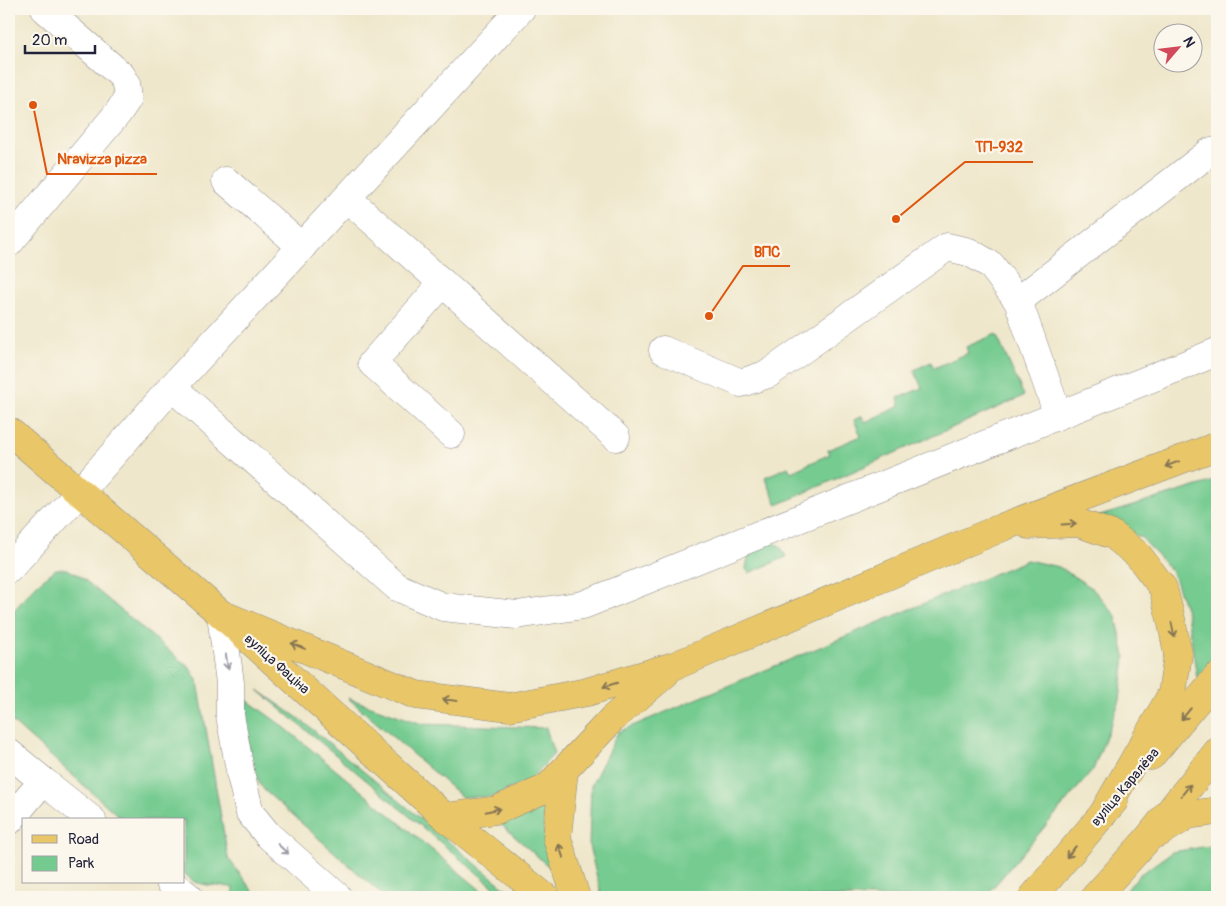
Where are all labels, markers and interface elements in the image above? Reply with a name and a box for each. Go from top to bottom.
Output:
scale bar [25,22,95,54]
north arrow [1154,22,1204,72]
text: 20 m [32,31,67,50]
text: N [1179,34,1199,50]
callout: ТП-932 [965,132,1033,162]
text: ТП-932 [974,138,1023,157]
callout: Nravizza pizza [47,144,157,174]
text: Nravizza pizza [57,150,147,169]
callout: ВПС [743,236,790,266]
text: ВПС [754,243,780,262]
one-way arrow [1164,460,1179,469]
one-way arrow [1061,519,1077,528]
one-way arrow [1169,622,1179,638]
street label: вуліца Фаціна [241,630,313,698]
one-way arrow [291,641,306,650]
one-way arrow [222,654,232,670]
one-way arrow [602,681,618,691]
one-way arrow [443,695,459,705]
one-way arrow [1180,708,1192,721]
street label: вуліца Каралёва [1087,744,1163,830]
one-way arrow [1181,784,1192,797]
one-way arrow [485,805,501,814]
legend [22,818,185,884]
text: Road [68,830,99,849]
one-way arrow [277,843,290,854]
one-way arrow [556,843,566,859]
one-way arrow [1066,845,1077,858]
text: Park [68,854,95,873]

